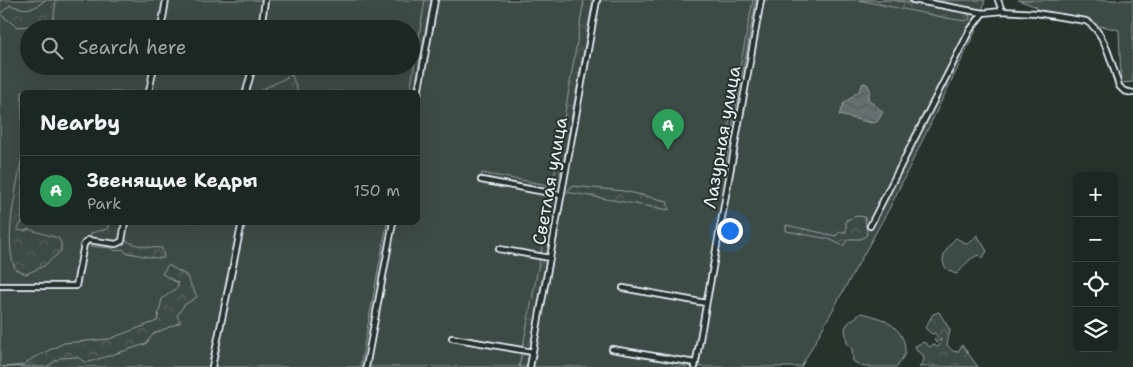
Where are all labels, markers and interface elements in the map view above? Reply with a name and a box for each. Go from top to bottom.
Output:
search box [20,20,420,75]
icon: search [38,34,66,62]
text: Search here [78,35,187,60]
street label: Лазурная улица [698,64,746,210]
text: Nearby [40,109,120,137]
pin: A [652,109,684,150]
street label: Светлая улица [527,115,573,247]
text: Звенящие Кедры [87,168,258,193]
map controls [1073,172,1118,352]
button: + [1073,172,1118,217]
text: A [50,180,62,201]
text: 150 m [353,180,400,201]
text: Park [87,193,121,214]
button: − [1073,217,1118,262]
your location [717,218,743,244]
button: locate [1073,262,1118,307]
button: layers [1073,307,1118,352]

